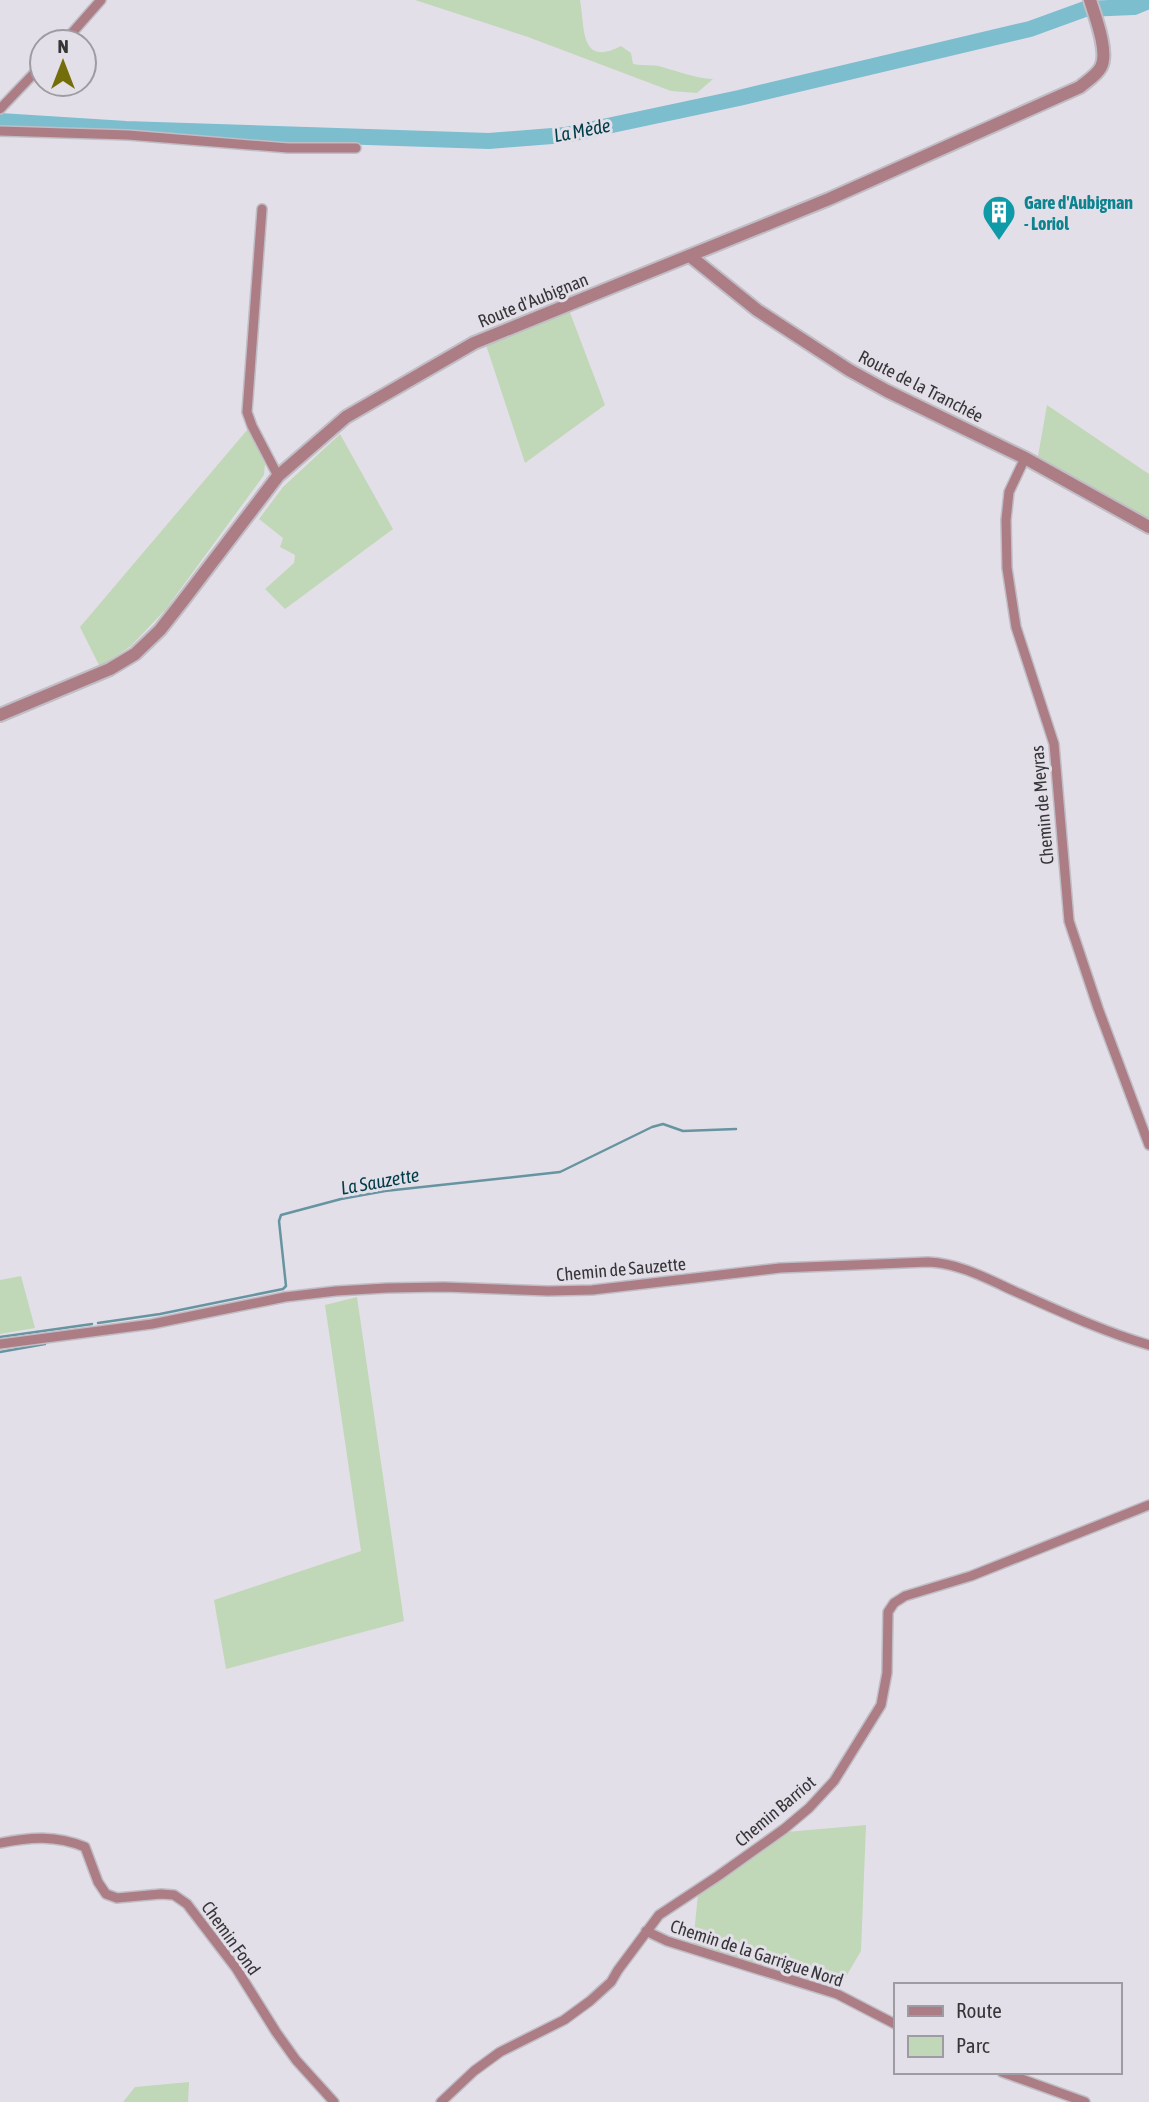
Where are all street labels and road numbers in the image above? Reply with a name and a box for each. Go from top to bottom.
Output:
street label: Route d'Aubignan [475,268,591,332]
street label: Route de la Tranchée [855,346,987,426]
street label: Chemin de Meyras [1026,745,1058,865]
street label: Chemin de Sauzette [555,1253,687,1285]
street label: Chemin Barriot [730,1771,820,1851]
street label: Chemin Fond [197,1897,265,1979]
street label: Chemin de la Garrigue Nord [668,1915,846,1991]

